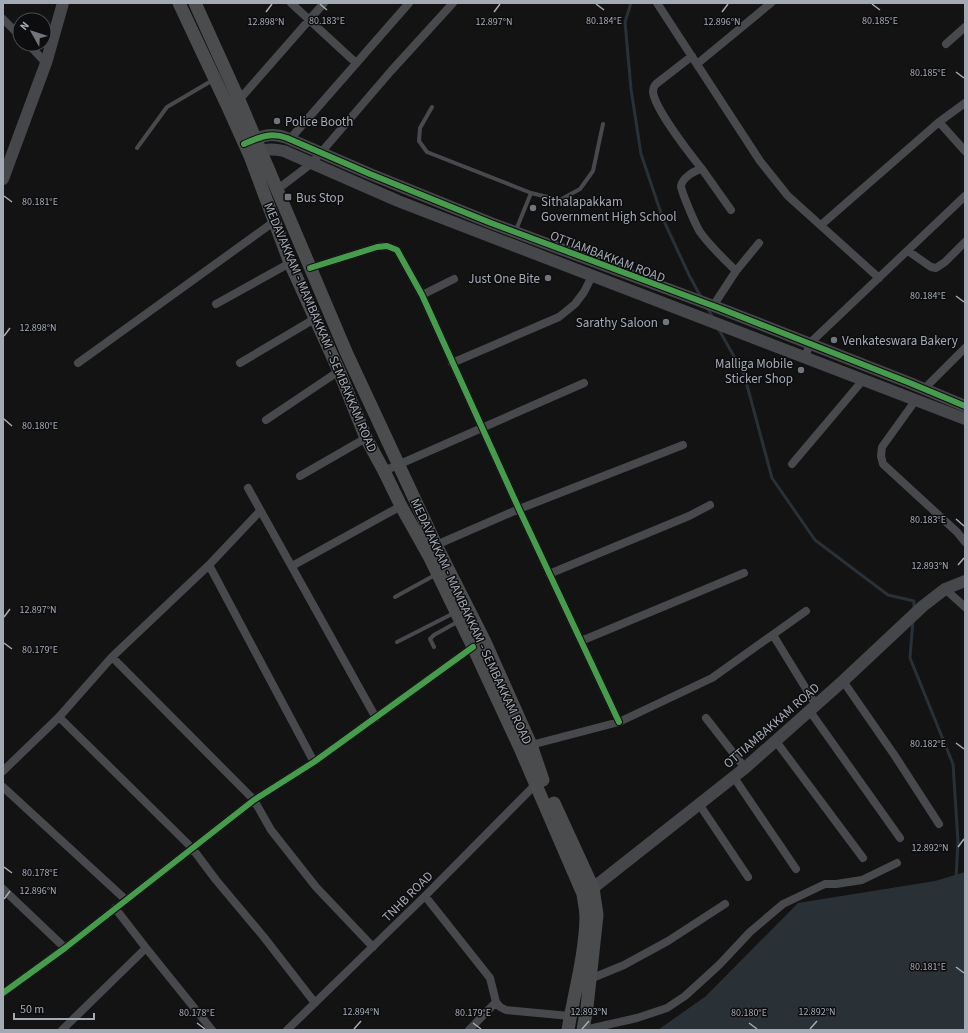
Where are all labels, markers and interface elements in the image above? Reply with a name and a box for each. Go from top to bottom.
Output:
north arrow [12,12,52,52]
text: 80.183°E [309,14,345,28]
text: 80.184°E [586,14,622,28]
text: 80.185°E [862,14,898,28]
text: 12.898°N [247,15,285,29]
text: 12.897°N [475,15,513,29]
text: 12.896°N [703,15,741,29]
text: N [16,18,33,34]
text: 80.185°E [910,66,946,80]
place label: Police Booth [285,113,353,131]
marker: Police Booth [272,116,282,126]
place label: Bus Stop [296,189,344,207]
marker: Bus Stop [283,192,293,202]
place label: Sithalapakkam Government High School [541,193,677,226]
text: 80.181°E [22,195,58,209]
street label: MEDAVAKKAM - MAMBAKKAM - SEMBAKKAM ROAD [259,200,381,455]
marker: Sithalapakkam Government High School [528,203,538,213]
street label: OTTIAMBAKKAM ROAD [548,227,668,287]
place label: Just One Bite [468,270,540,288]
marker: Just One Bite [543,273,553,283]
text: 80.184°E [910,289,946,303]
place label: Sarathy Saloon [576,314,658,332]
marker: Sarathy Saloon [661,317,671,327]
text: 12.898°N [19,321,57,335]
place label: Venkateswara Bakery [842,332,958,350]
marker: Venkateswara Bakery [829,335,839,345]
place label: Malliga Mobile Sticker Shop [715,355,793,388]
marker: Malliga Mobile Sticker Shop [796,365,806,375]
text: 80.180°E [22,419,58,433]
street label: MEDAVAKKAM - MAMBAKKAM - SEMBAKKAM ROAD [406,495,536,747]
text: 80.183°E [910,513,946,527]
text: 12.893°N [911,559,949,573]
text: 12.897°N [19,603,57,617]
text: 80.179°E [22,643,58,657]
street label: OTTIAMBAKKAM ROAD [720,679,824,773]
text: 80.182°E [910,737,946,751]
text: 12.892°N [911,841,949,855]
text: 80.178°E [22,866,58,880]
street label: TNHB ROAD [378,867,437,926]
text: 12.896°N [19,884,57,898]
text: 80.181°E [910,960,946,974]
scale bar [14,995,94,1021]
text: 50 m [20,1001,44,1018]
text: 12.894°N [342,1005,380,1019]
text: 12.893°N [570,1005,608,1019]
text: 12.892°N [798,1005,836,1019]
text: 80.178°E [179,1006,215,1020]
text: 80.179°E [455,1006,491,1020]
text: 80.180°E [731,1006,767,1020]

